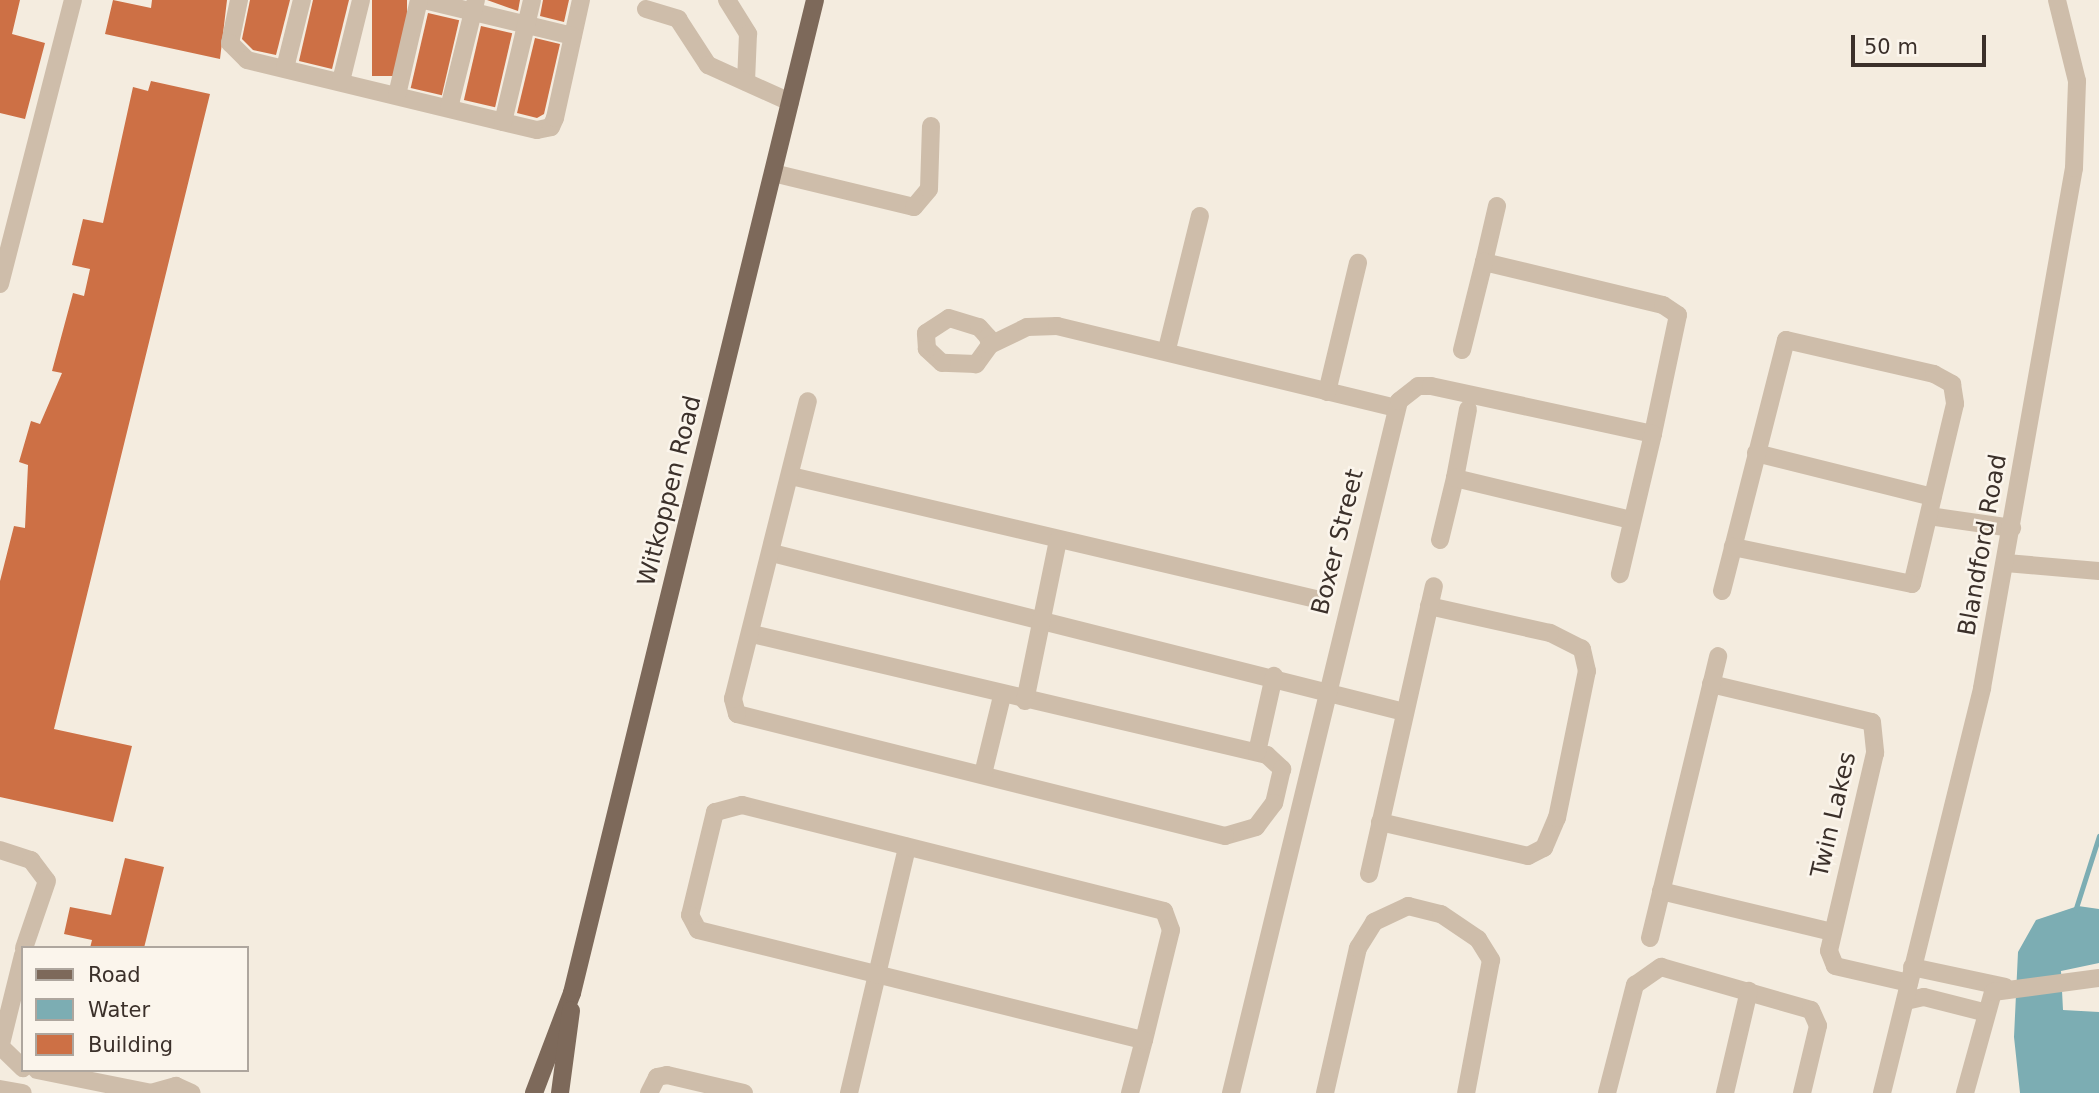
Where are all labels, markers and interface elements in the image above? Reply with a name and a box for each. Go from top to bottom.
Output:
scale bar [1854,21,1989,65]
text: 50 m [1864,35,1918,59]
street label: Witkoppen Road [632,393,708,589]
street label: Blandford Road [1953,452,2013,638]
street label: Boxer Street [1306,466,1370,618]
street label: Twin Lakes [1806,749,1862,881]
legend [21,946,248,1072]
text: Road [88,963,141,987]
text: Water [88,998,150,1022]
text: Building [88,1033,173,1057]

